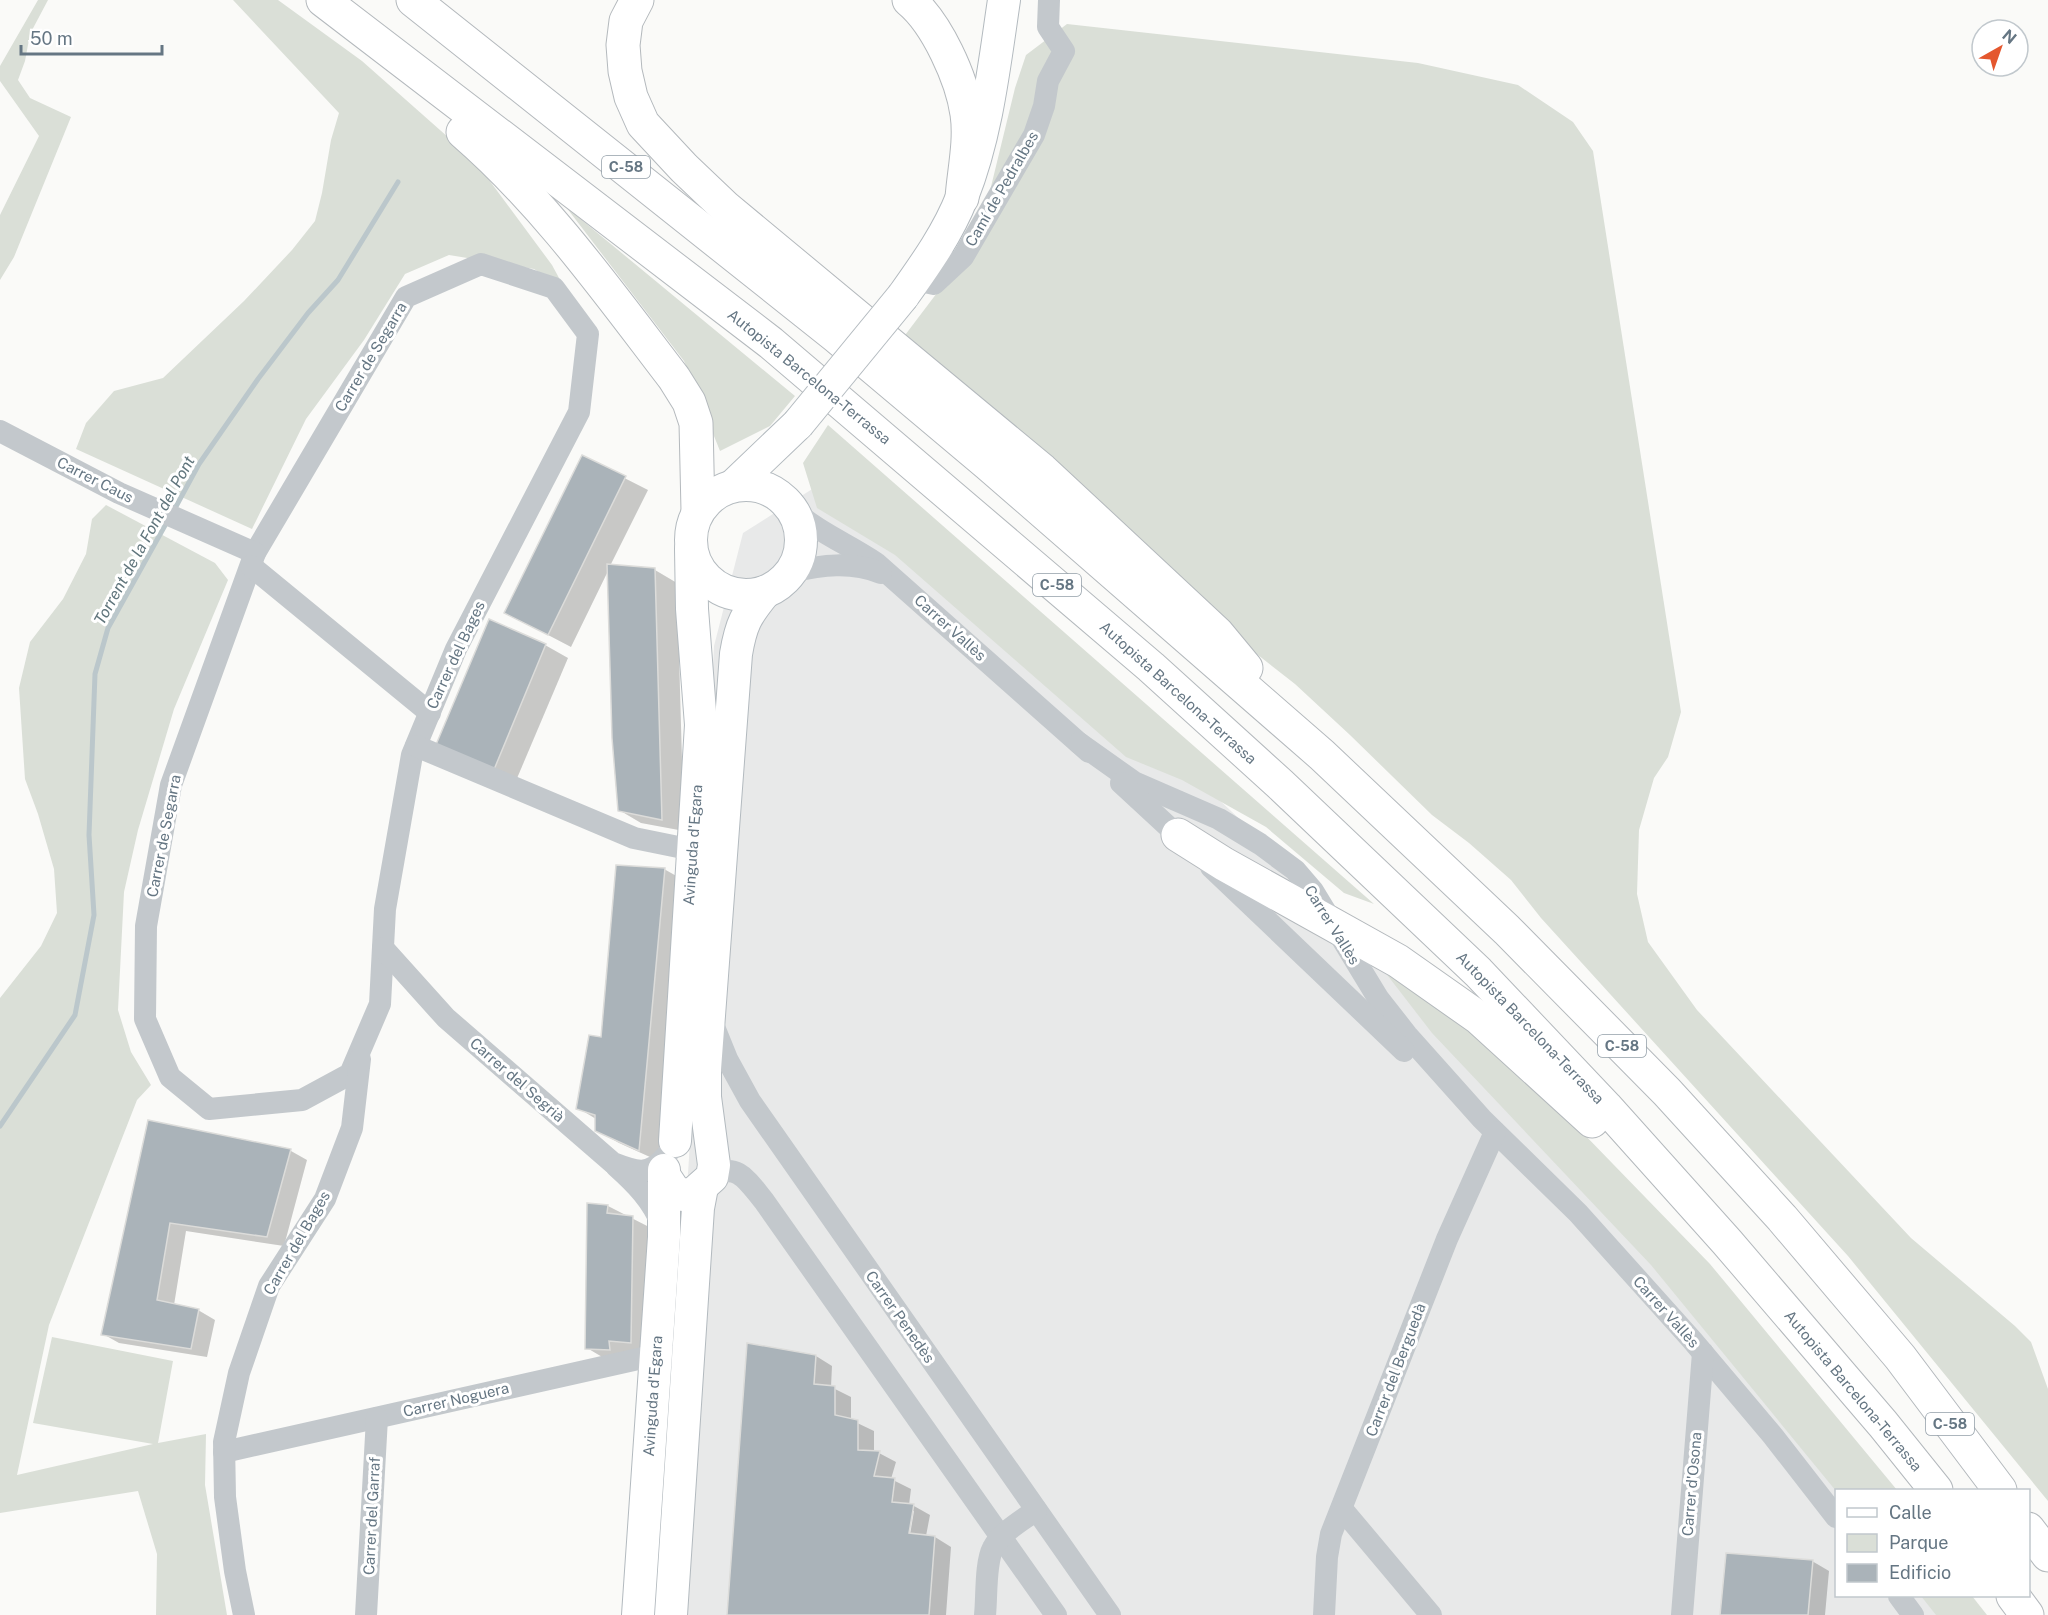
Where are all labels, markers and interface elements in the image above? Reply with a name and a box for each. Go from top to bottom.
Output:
scale bar [21,18,162,56]
north arrow [1970,18,2030,78]
text: N [1998,26,2020,48]
text: 50 m [30,28,73,49]
street label: Camí de Pedralbes [962,128,1041,249]
road number: C-58 [602,156,650,178]
street label: Carrer de Segarra [331,299,410,415]
street label: Autopista Barcelona-Terrassa [724,306,894,448]
street label: Carrer Caus [54,453,136,506]
water label: Torrent de la Font del Pont [90,453,199,628]
road number: C-58 [1033,574,1081,596]
street label: Carrer Vallès [911,591,989,664]
street label: Carrer del Bages [423,598,488,711]
street label: Autopista Barcelona-Terrassa [1097,618,1260,767]
street label: Carrer de Segarra [143,773,184,899]
street label: Avinguda d'Egara [680,784,705,906]
street label: Carrer Vallès [1301,882,1363,967]
street label: Autopista Barcelona-Terrassa [1453,948,1608,1107]
street label: Carrer del Segrià [467,1034,568,1125]
road number: C-58 [1598,1035,1646,1057]
street label: Carrer del Bages [260,1188,333,1298]
street label: Carrer Penedès [862,1268,938,1366]
street label: Carrer Vallès [1630,1273,1703,1351]
street label: Carrer del Berguedà [1362,1301,1429,1439]
street label: Autopista Barcelona-Terrassa [1781,1307,1926,1475]
street label: Avinguda d'Egara [640,1335,665,1457]
street label: Carrer Noguera [401,1379,510,1420]
road number: C-58 [1926,1413,1974,1435]
street label: Carrer d'Osona [1678,1431,1705,1537]
street label: Carrer del Garraf [360,1456,383,1575]
legend [1835,1489,2030,1597]
text: Calle [1889,1502,1932,1523]
text: Parque [1889,1532,1949,1553]
text: Edificio [1889,1562,1951,1583]

